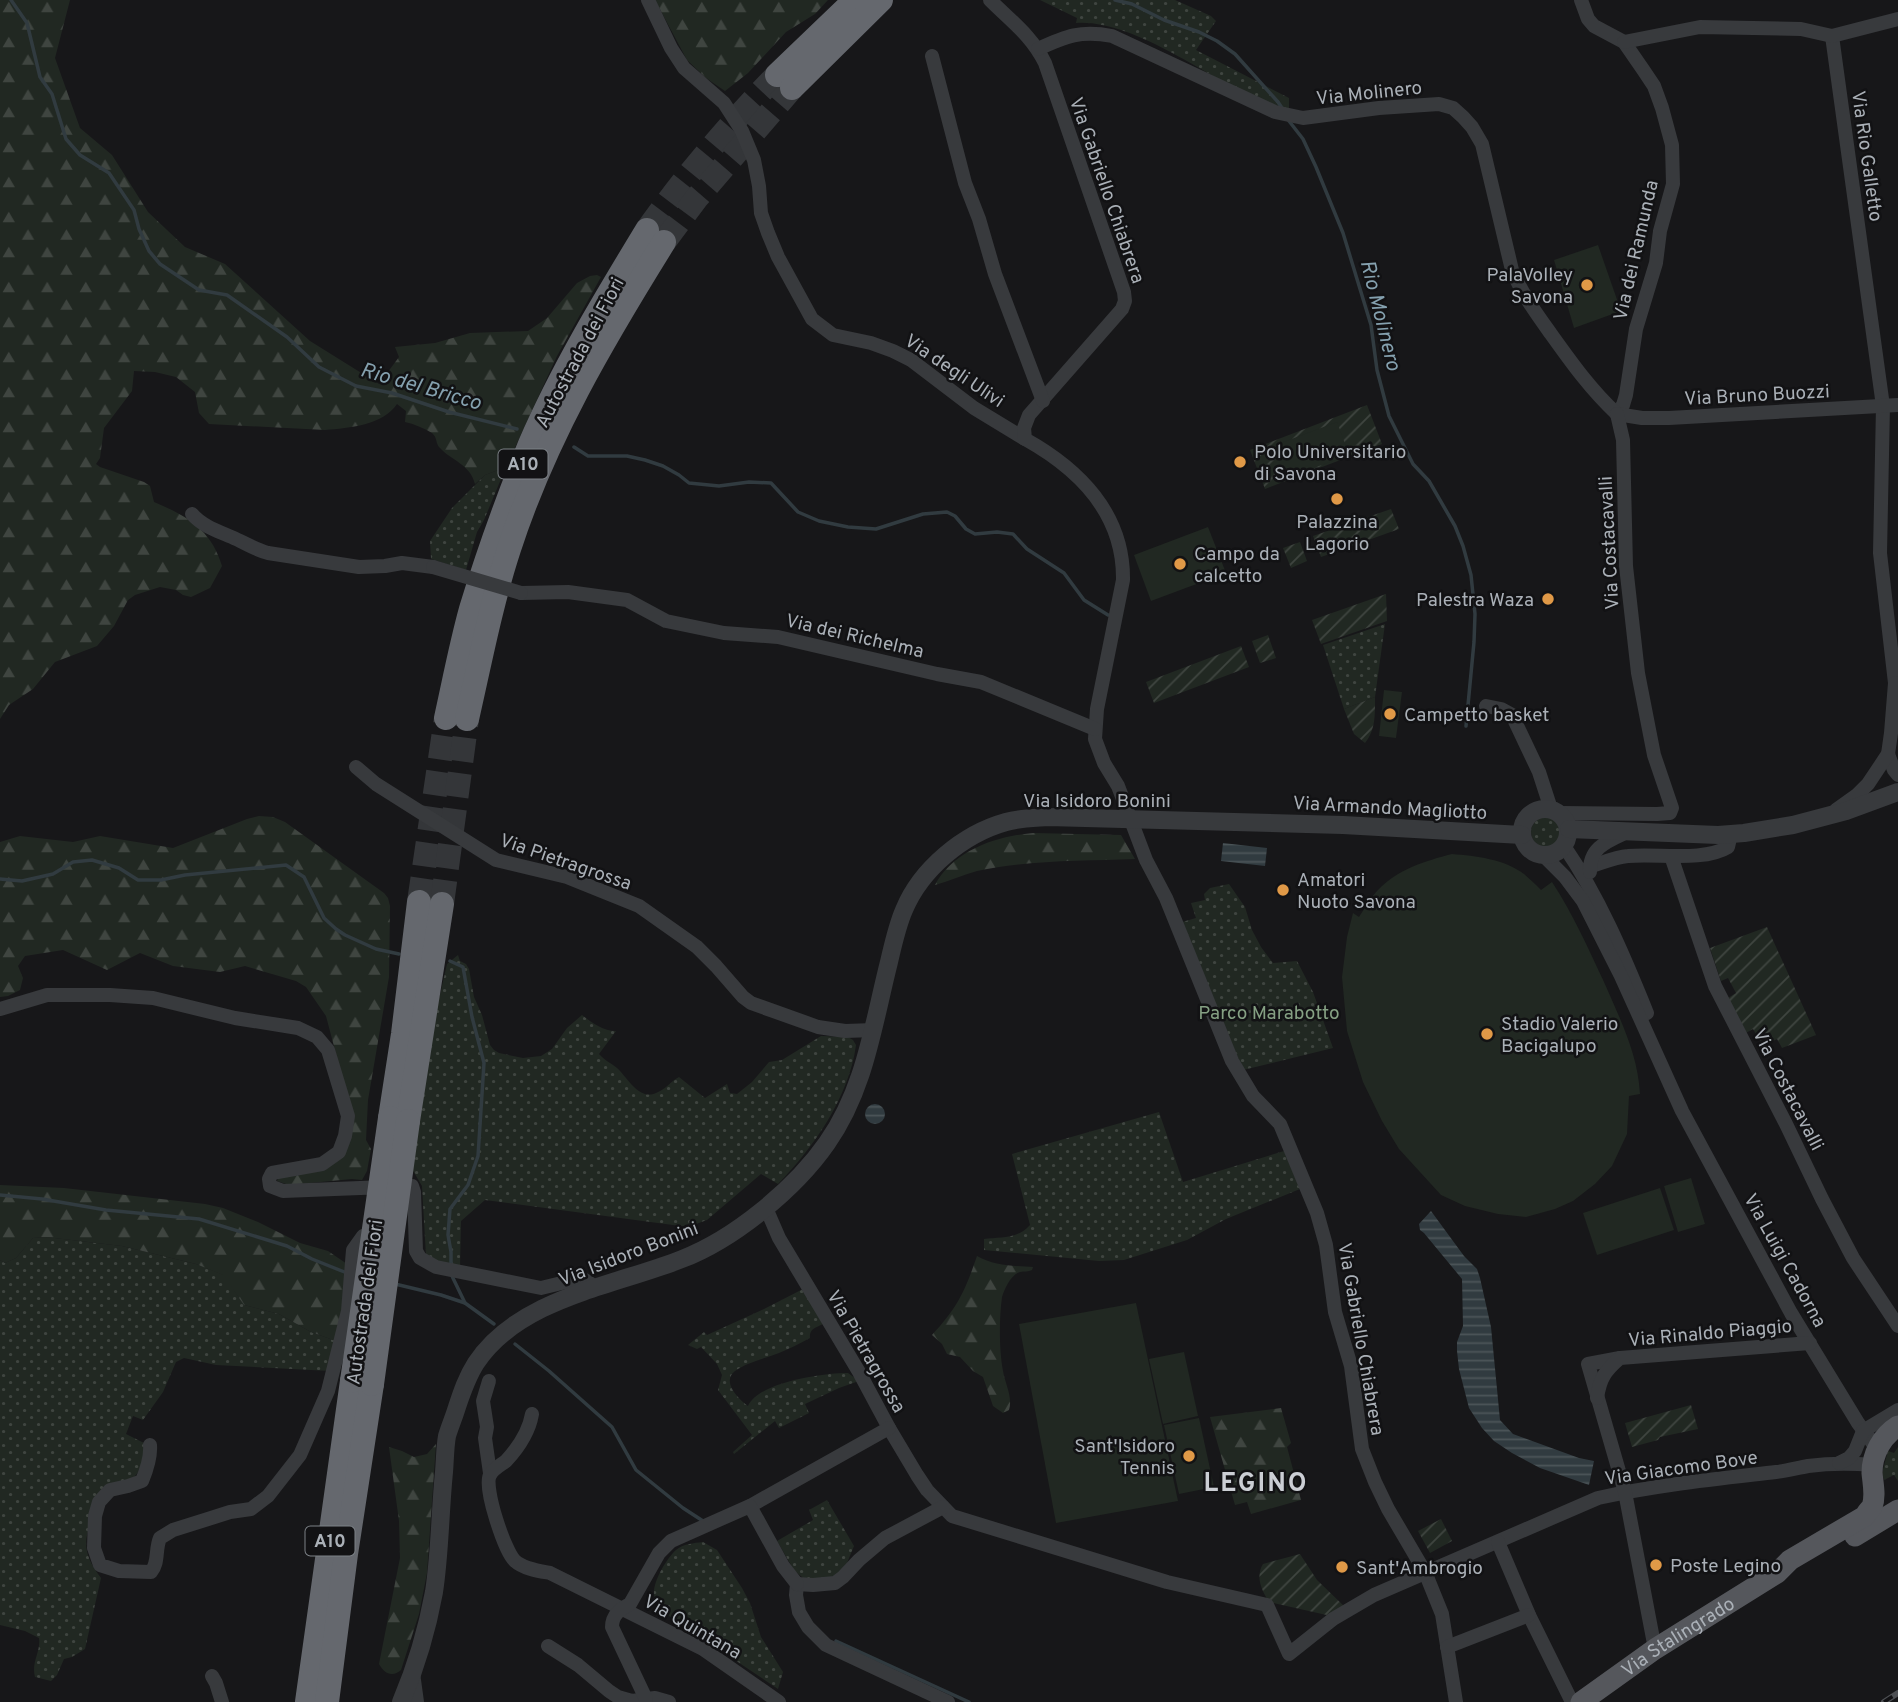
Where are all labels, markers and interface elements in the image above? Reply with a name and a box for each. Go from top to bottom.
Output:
street label: Via Molinero [1315,76,1423,111]
street label: Via Rio Galletto [1845,89,1887,223]
street label: Via Gabriello Chiabrera [1063,94,1149,287]
street label: Via dei Ramunda [1609,178,1665,323]
water label: Rio Molinero [1353,257,1407,374]
place label: PalaVolley Savona [1487,264,1573,310]
street label: Autostrada dei Fiori [531,274,631,432]
marker: PalaVolley Savona [1579,277,1595,293]
street label: Via degli Ulivi [899,329,1008,414]
water label: Rio del Bricco [357,357,485,418]
street label: Via Bruno Buozzi [1684,380,1831,412]
place label: Polo Universitario di Savona [1254,441,1406,487]
road number: A10 [498,450,548,478]
marker: Polo Universitario di Savona [1232,454,1248,470]
street label: Via Costacavalli [1595,475,1625,610]
marker: Palazzina Lagorio [1329,491,1345,507]
place label: Palazzina Lagorio [1296,511,1378,557]
place label: Campo da calcetto [1194,543,1280,589]
marker: Campo da calcetto [1172,556,1188,572]
place label: Palestra Waza [1416,589,1534,613]
marker: Palestra Waza [1540,591,1556,607]
street label: Via dei Richelma [783,609,926,665]
place label: Campetto basket [1404,704,1549,728]
marker: Campetto basket [1382,706,1398,722]
street label: Via Isidoro Bonini [1023,790,1171,814]
street label: Via Armando Magliotto [1292,792,1488,826]
street label: Via Pietragrossa [496,829,634,897]
place label: Amatori Nuoto Savona [1297,869,1416,915]
marker: Amatori Nuoto Savona [1275,882,1291,898]
park label: Parco Marabotto [1198,1002,1340,1026]
place label: Stadio Valerio Bacigalupo [1501,1013,1618,1059]
street label: Via Costacavalli [1746,1025,1828,1155]
marker: Stadio Valerio Bacigalupo [1479,1026,1495,1042]
street label: Via Luigi Cadorna [1737,1190,1831,1332]
street label: Via Isidoro Bonini [555,1217,702,1293]
street label: Autostrada dei Fiori [342,1218,389,1387]
street label: Via Gabriello Chiabrera [1331,1241,1389,1438]
street label: Via Pietragrossa [820,1286,910,1418]
street label: Via Rinaldo Piaggio [1627,1315,1793,1353]
place label: Sant'Isidoro Tennis [1074,1435,1175,1481]
street label: Via Giacomo Bove [1603,1446,1759,1492]
marker: Sant'Isidoro Tennis [1181,1448,1197,1464]
district label: LEGINO [1203,1468,1309,1501]
road number: A10 [306,1526,354,1556]
place label: Poste Legino [1670,1555,1781,1579]
place label: Sant'Ambrogio [1356,1557,1483,1581]
marker: Poste Legino [1648,1557,1664,1573]
marker: Sant'Ambrogio [1334,1559,1350,1575]
street label: Via Quintana [639,1590,745,1665]
street label: Via Stalingrado [1617,1592,1740,1683]

